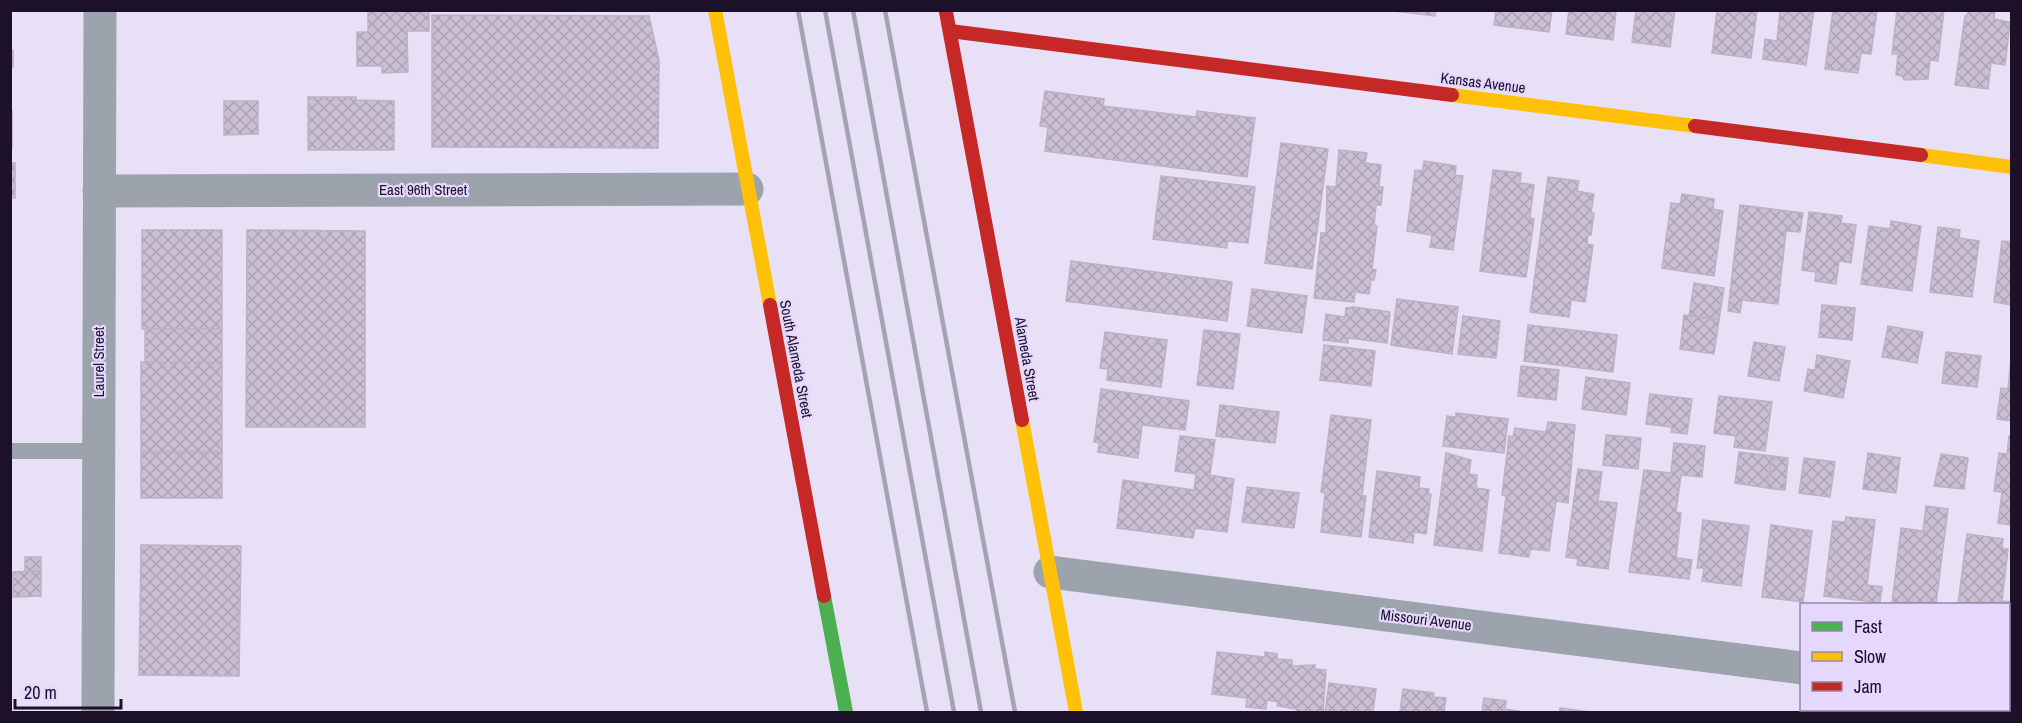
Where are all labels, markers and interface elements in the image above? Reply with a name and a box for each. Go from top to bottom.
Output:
street label: Kansas Avenue [1439,67,1527,98]
street label: East 96th Street [379,179,468,200]
street label: South Alameda Street [775,298,818,420]
street label: Alameda Street [1010,314,1045,403]
street label: Laurel Street [88,326,109,397]
legend [1800,603,2010,711]
street label: Missouri Avenue [1379,604,1473,636]
text: Fast [1854,614,1882,639]
text: Slow [1854,644,1886,669]
scale bar [15,672,122,710]
text: Jam [1854,674,1882,699]
text: 20 m [24,680,57,705]

